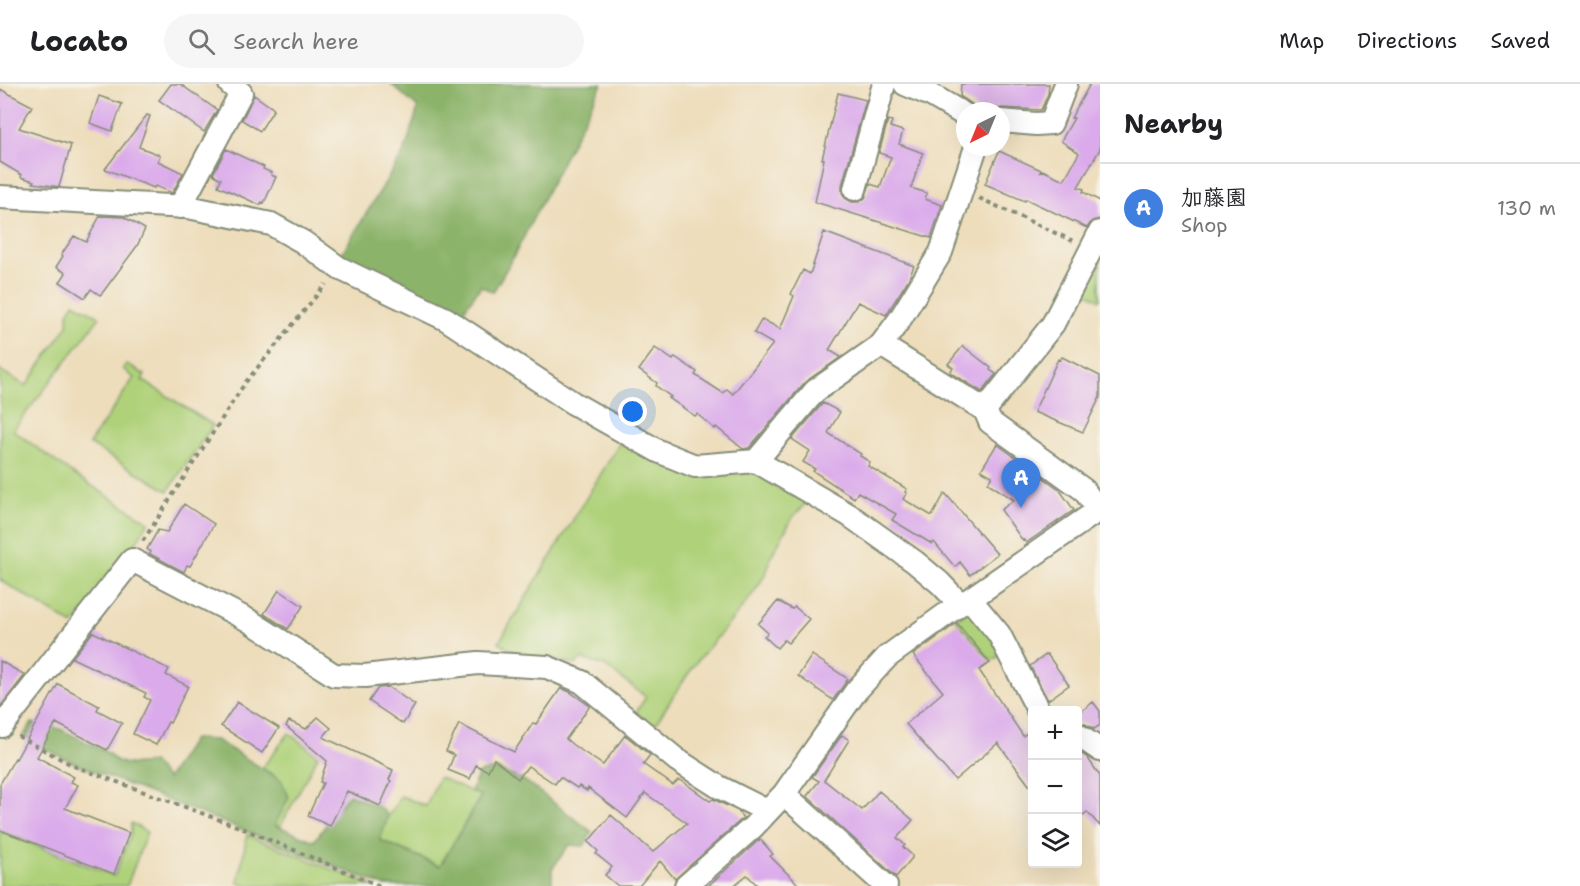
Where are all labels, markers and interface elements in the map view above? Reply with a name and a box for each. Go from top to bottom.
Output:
search box [164,14,584,68]
text: Locato [30,22,128,60]
icon: search [185,25,218,58]
text: Search here [233,27,359,56]
text: Map [1279,27,1324,55]
text: Directions [1357,27,1457,55]
text: Saved [1490,27,1550,55]
north arrow [956,102,1010,156]
text: Nearby [1124,106,1223,141]
text: 加藤園 [1181,183,1247,212]
text: A [1136,195,1151,221]
text: 130 m [1497,195,1556,221]
text: Shop [1181,212,1228,238]
your location [618,397,647,426]
pin: A [1002,458,1040,508]
map controls [1028,706,1082,868]
button: + [1028,706,1082,760]
button: − [1028,760,1082,814]
button: layers [1028,814,1082,868]

